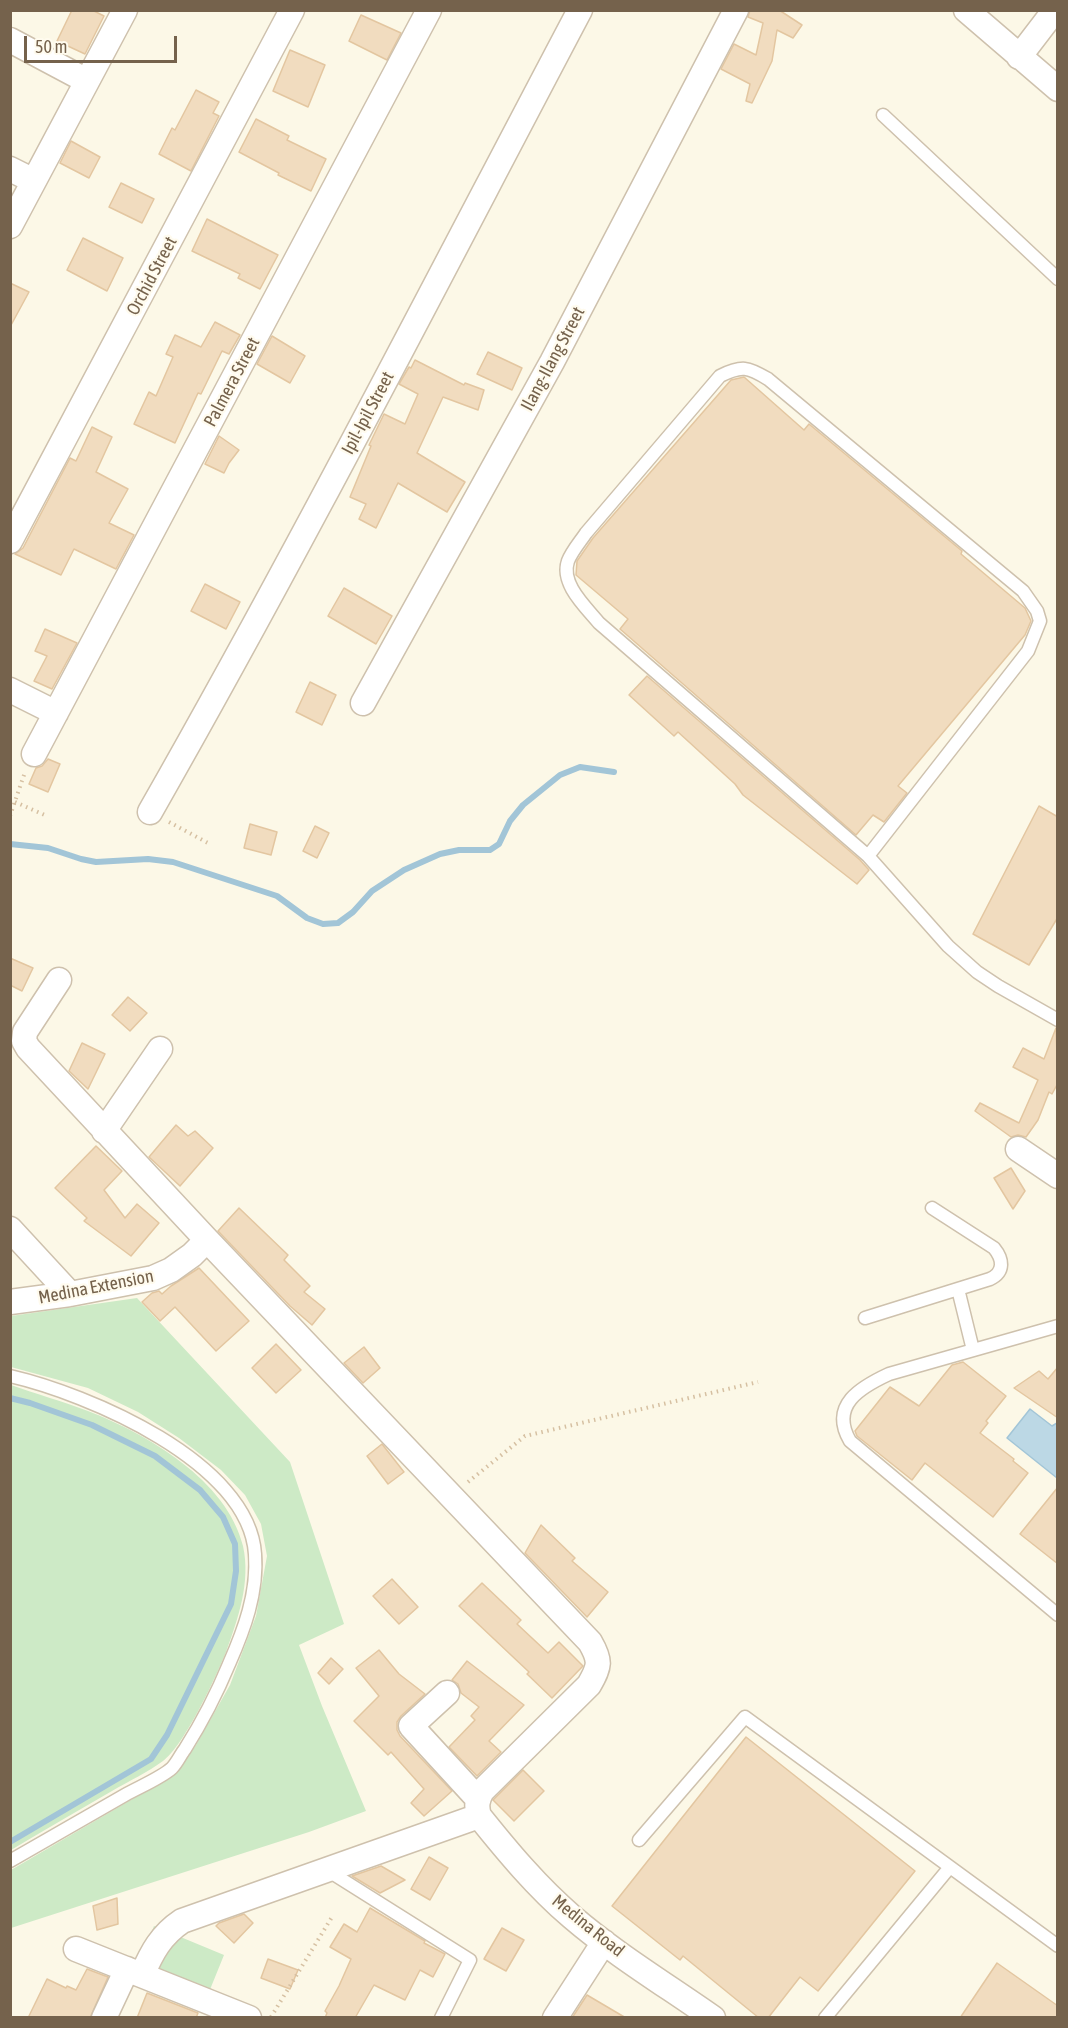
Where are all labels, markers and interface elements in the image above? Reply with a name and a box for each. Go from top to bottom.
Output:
scale bar [27,24,180,62]
text: 50 m [35,36,67,57]
street label: Orchid Street [122,233,182,319]
street label: Ilang-Ilang Street [517,303,589,415]
street label: Palmera Street [199,334,265,430]
street label: Ipil-Ipil Street [337,368,399,458]
street label: Medina Extension [37,1265,155,1309]
street label: Medina Road [547,1890,629,1962]

